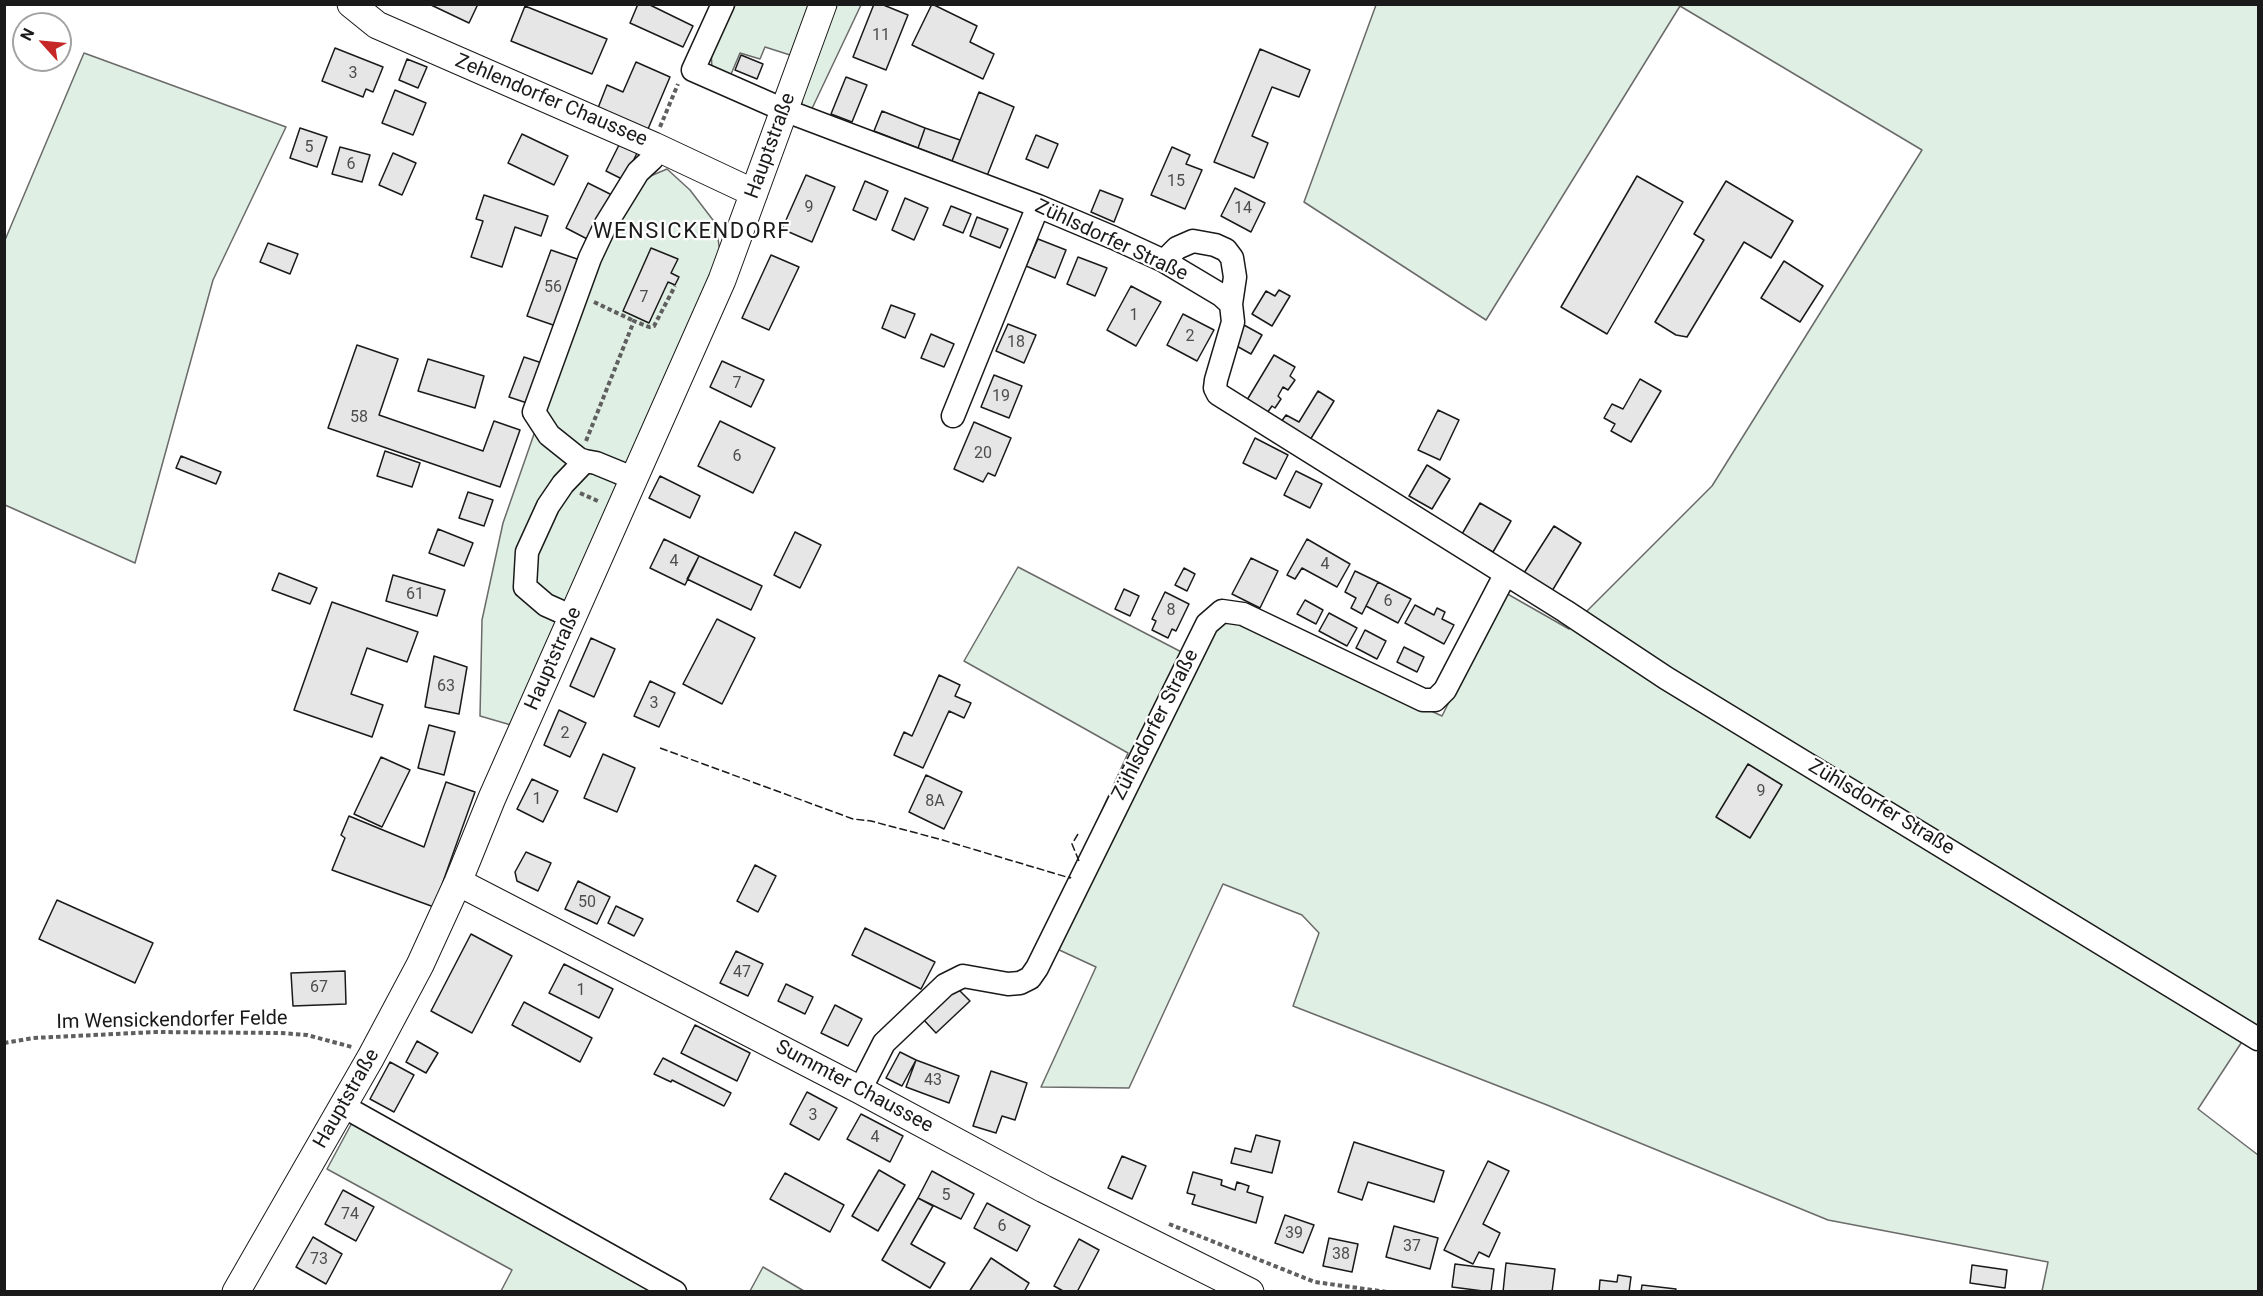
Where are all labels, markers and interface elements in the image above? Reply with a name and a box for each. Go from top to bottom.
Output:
north arrow [12,12,72,72]
text: N [16,25,38,44]
house number: 11 [872,26,890,46]
street label: Zehlendorfer Chaussee [451,50,651,152]
house number: 3 [349,64,357,84]
street label: Hauptstraße [741,90,801,202]
house number: 5 [305,138,313,158]
house number: 6 [347,155,355,175]
house number: 15 [1167,172,1185,192]
street label: Zühlsdorfer Straße [1031,195,1191,287]
house number: 9 [805,198,813,218]
house number: 14 [1234,199,1252,219]
district label: WENSICKENDORF [593,219,791,245]
house number: 56 [544,278,562,298]
house number: 7 [640,288,648,308]
house number: 1 [1130,306,1138,326]
house number: 2 [1186,327,1194,347]
house number: 18 [1007,333,1025,353]
house number: 7 [733,374,741,394]
house number: 19 [992,387,1010,407]
house number: 58 [350,408,368,428]
house number: 20 [974,444,992,464]
house number: 6 [733,447,741,467]
house number: 4 [670,552,678,572]
house number: 4 [1321,555,1329,575]
house number: 61 [406,585,424,605]
house number: 6 [1384,592,1392,612]
house number: 8 [1167,601,1175,621]
street label: Hauptstraße [521,604,587,714]
street label: Zühlsdorfer Straße [1108,646,1204,804]
house number: 63 [437,677,455,697]
house number: 3 [650,694,658,714]
house number: 2 [561,724,569,744]
street label: Zühlsdorfer Straße [1804,755,1958,861]
house number: 9 [1757,782,1765,802]
house number: 1 [533,790,541,810]
house number: 8A [925,792,945,812]
house number: 50 [578,893,596,913]
house number: 47 [733,963,751,983]
house number: 67 [310,978,328,998]
house number: 1 [577,981,585,1001]
street label: Im Wensickendorfer Felde [56,1007,288,1035]
street label: Summter Chaussee [771,1035,937,1139]
street label: Hauptstraße [309,1045,385,1153]
house number: 43 [924,1071,942,1091]
house number: 3 [809,1106,817,1126]
house number: 4 [871,1128,879,1148]
house number: 5 [942,1186,950,1206]
house number: 74 [341,1205,359,1225]
house number: 6 [998,1217,1006,1237]
house number: 39 [1285,1224,1303,1244]
house number: 37 [1403,1237,1421,1257]
house number: 38 [1332,1245,1350,1265]
house number: 73 [310,1250,328,1270]

